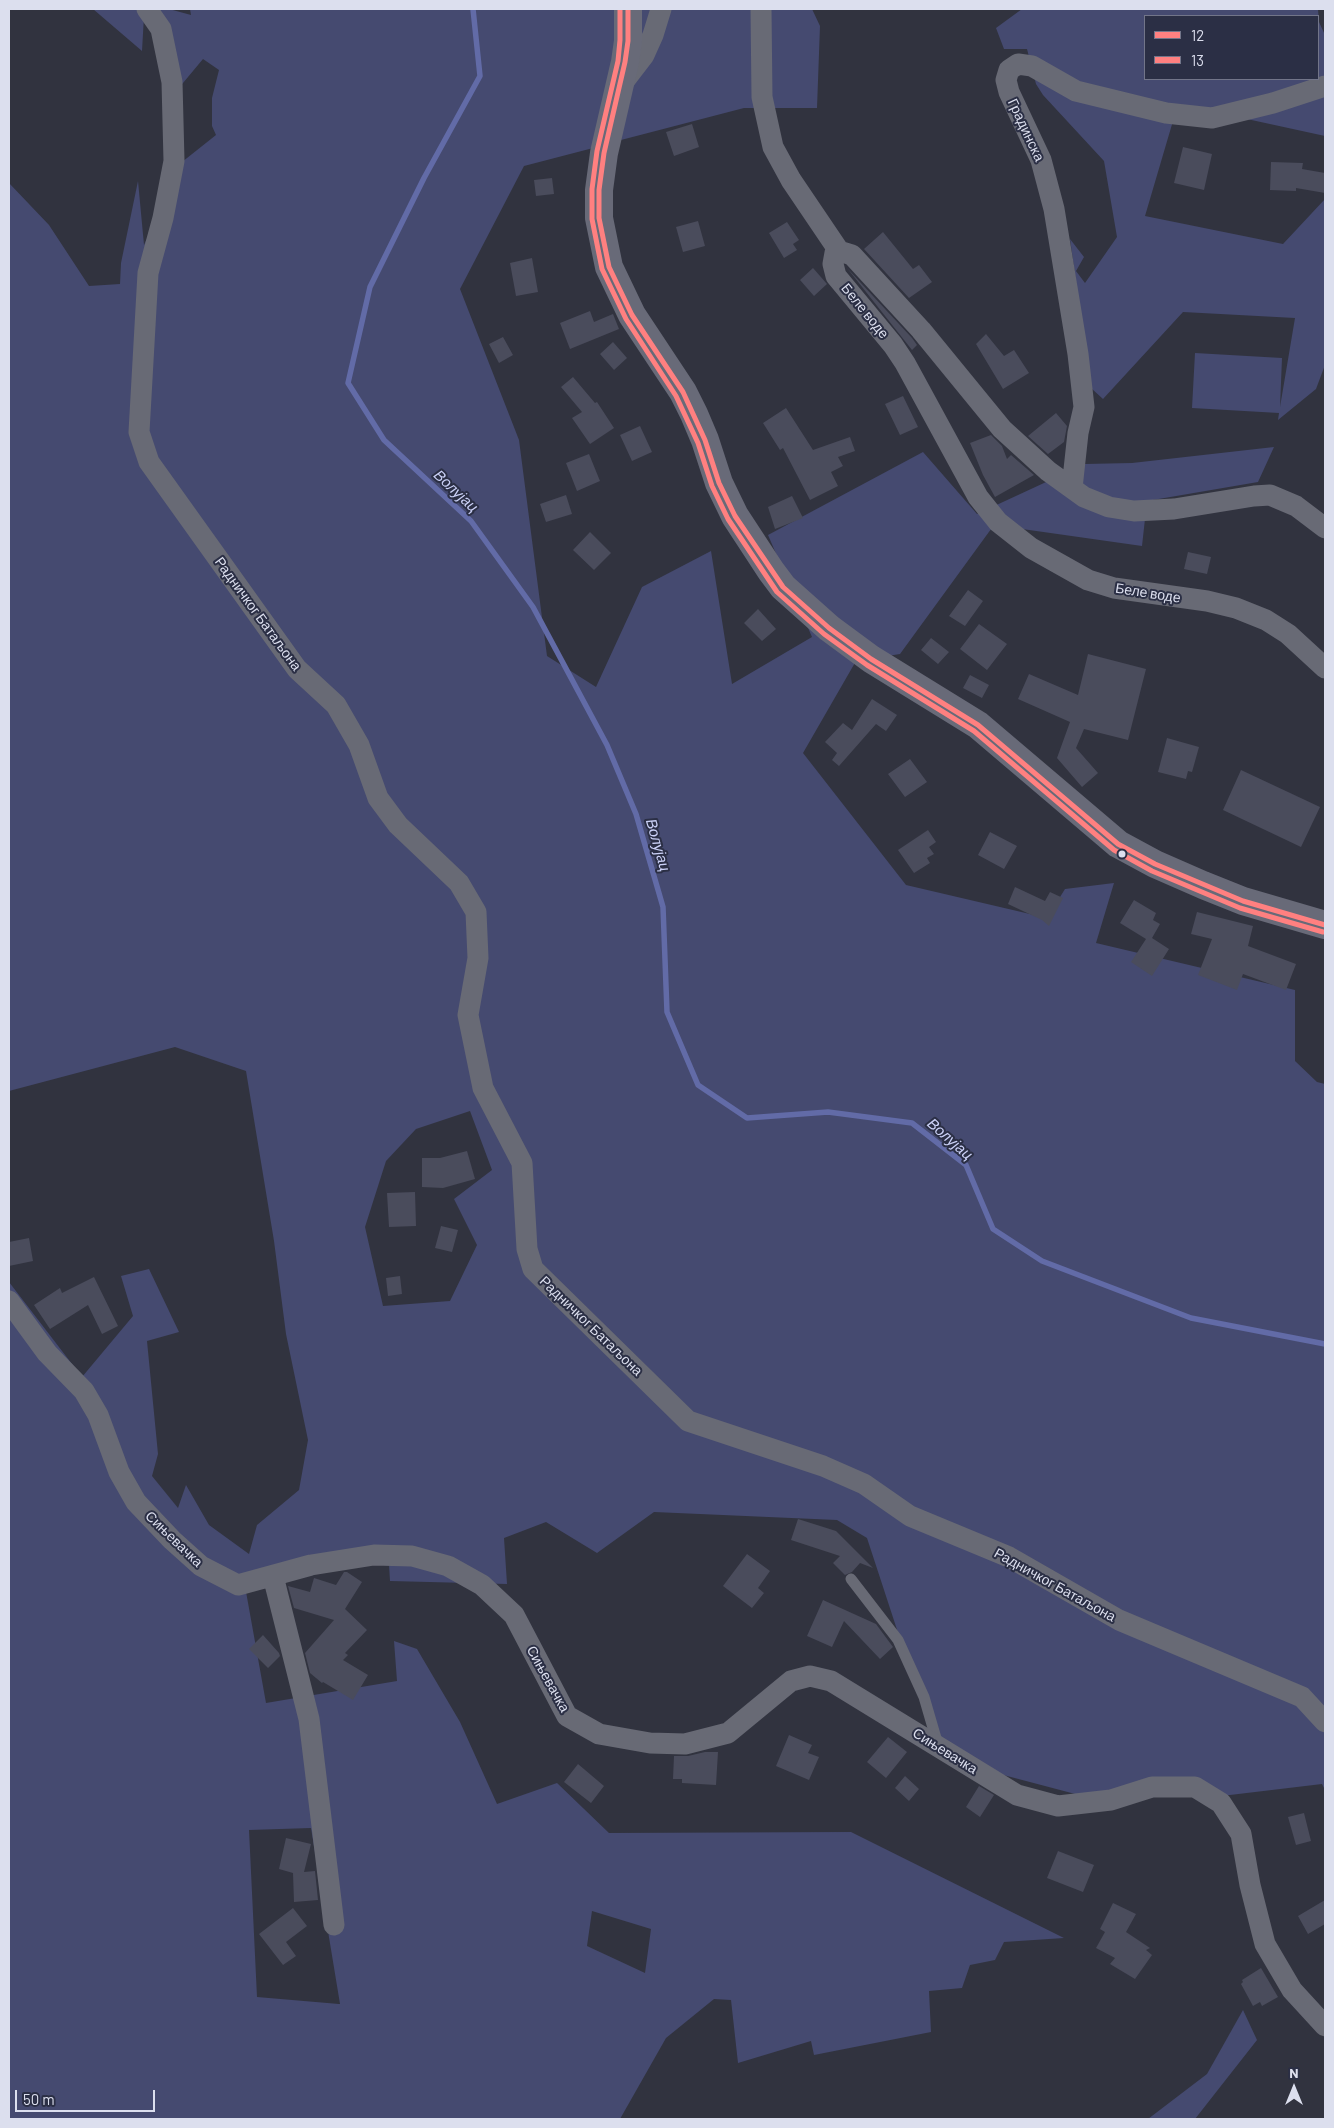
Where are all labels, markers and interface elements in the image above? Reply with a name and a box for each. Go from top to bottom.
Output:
legend [1144,15,1319,80]
text: 12 [1191,26,1204,44]
text: 13 [1191,51,1204,69]
street label: Градинска [1004,96,1048,164]
street label: Беле воде [838,280,892,342]
water label: Волујац [430,466,482,516]
street label: Радничког Батаљона [211,554,305,674]
street label: Беле воде [1114,580,1182,606]
water label: Волујац [642,817,674,873]
unlabelled marker [1117,849,1127,859]
water label: Волујац [924,1114,976,1164]
street label: Радничког Батаљона [536,1273,646,1379]
street label: Сињевачка [142,1507,206,1571]
street label: Радничког Батаљона [991,1545,1119,1625]
street label: Сињевачка [523,1643,573,1715]
street label: Сињевачка [909,1724,981,1778]
north arrow [1269,2063,1319,2113]
text: N [1289,2064,1299,2081]
scale bar [18,2080,158,2112]
text: 50 m [23,2090,55,2108]

